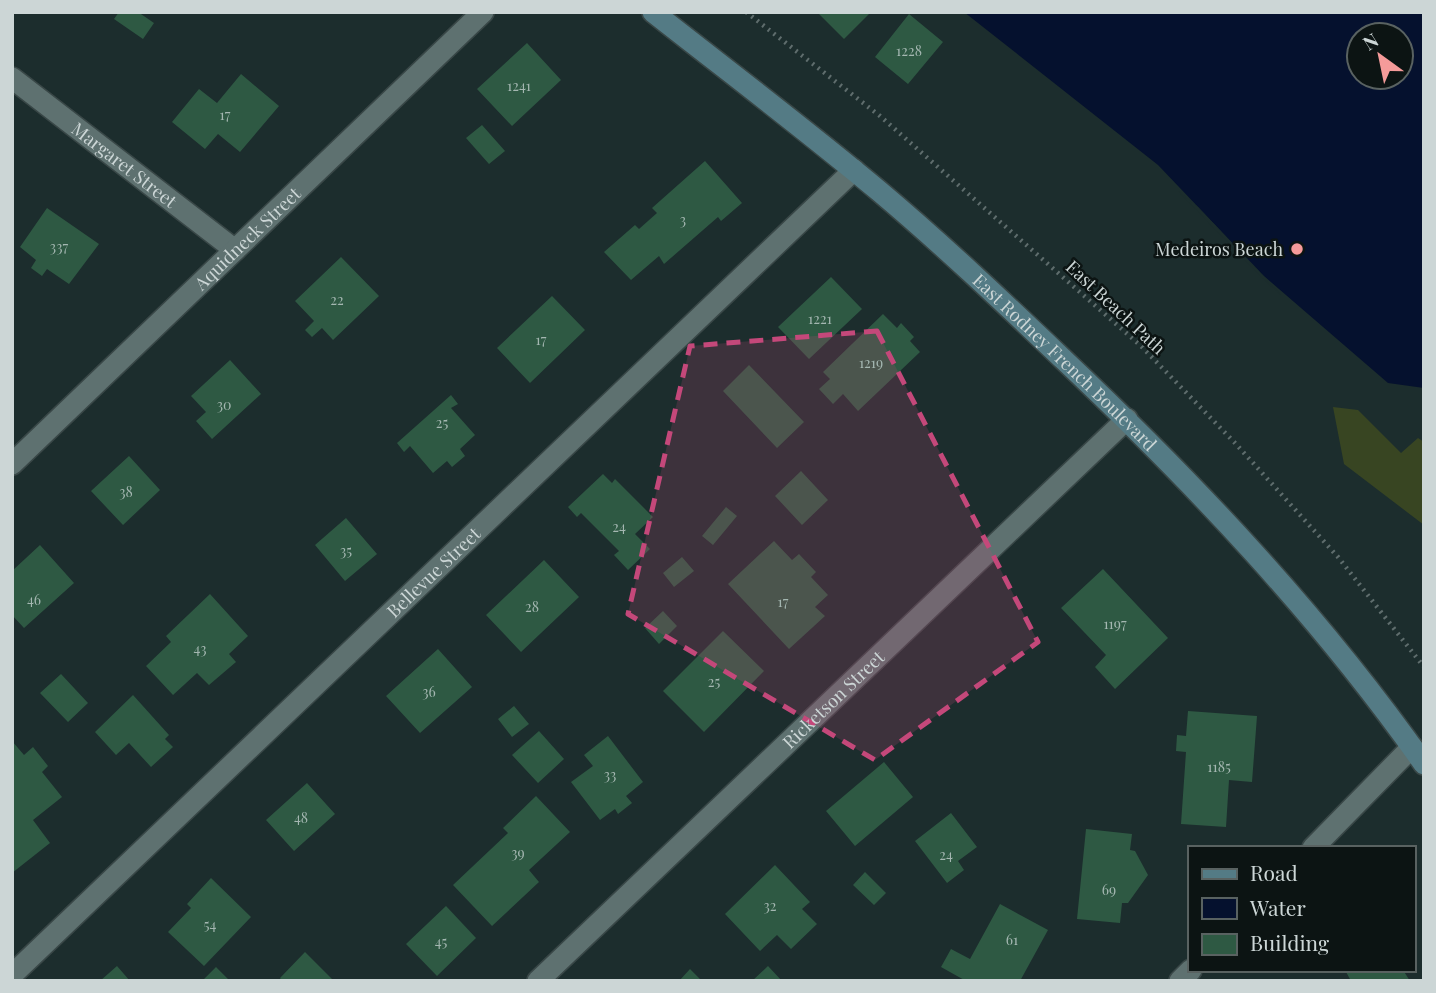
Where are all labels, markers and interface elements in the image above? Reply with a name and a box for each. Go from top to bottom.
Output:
north arrow [1345,21,1415,91]
text: N [1357,26,1383,56]
house number: 1228 [896,41,922,60]
house number: 1241 [507,76,531,95]
house number: 17 [220,105,231,124]
street label: Margaret Street [67,117,182,213]
street label: Aquidneck Street [188,181,306,296]
house number: 3 [680,210,686,229]
house number: 337 [50,237,68,256]
place label: Medeiros Beach [1155,237,1283,261]
marker: Medeiros Beach [1289,241,1305,257]
street label: East Beach Path [1061,255,1171,360]
street label: East Rodney French Boulevard [968,268,1163,456]
house number: 22 [330,290,344,309]
house number: 1221 [808,309,832,328]
house number: 17 [536,330,547,349]
house number: 1219 [859,353,883,372]
house number: 30 [217,395,231,414]
house number: 25 [436,413,448,432]
house number: 38 [119,482,133,501]
house number: 24 [612,517,626,536]
street label: Bellevue Street [381,521,486,623]
house number: 35 [340,541,352,560]
house number: 46 [27,590,41,609]
house number: 17 [778,592,789,611]
house number: 28 [525,597,539,616]
house number: 1197 [1103,614,1127,633]
house number: 43 [194,639,206,658]
street label: Ricketson Street [777,645,890,754]
house number: 25 [708,672,720,691]
house number: 36 [422,682,436,701]
house number: 1185 [1207,757,1231,776]
house number: 33 [604,765,616,784]
house number: 48 [294,808,308,827]
house number: 39 [511,843,525,862]
house number: 24 [939,845,953,864]
legend [1188,846,1415,972]
text: Road [1250,858,1298,886]
house number: 69 [1102,880,1116,899]
text: Water [1249,893,1306,921]
house number: 32 [763,896,777,915]
house number: 54 [204,915,216,934]
text: Building [1250,928,1329,956]
house number: 61 [1006,930,1018,949]
house number: 45 [435,932,448,951]

